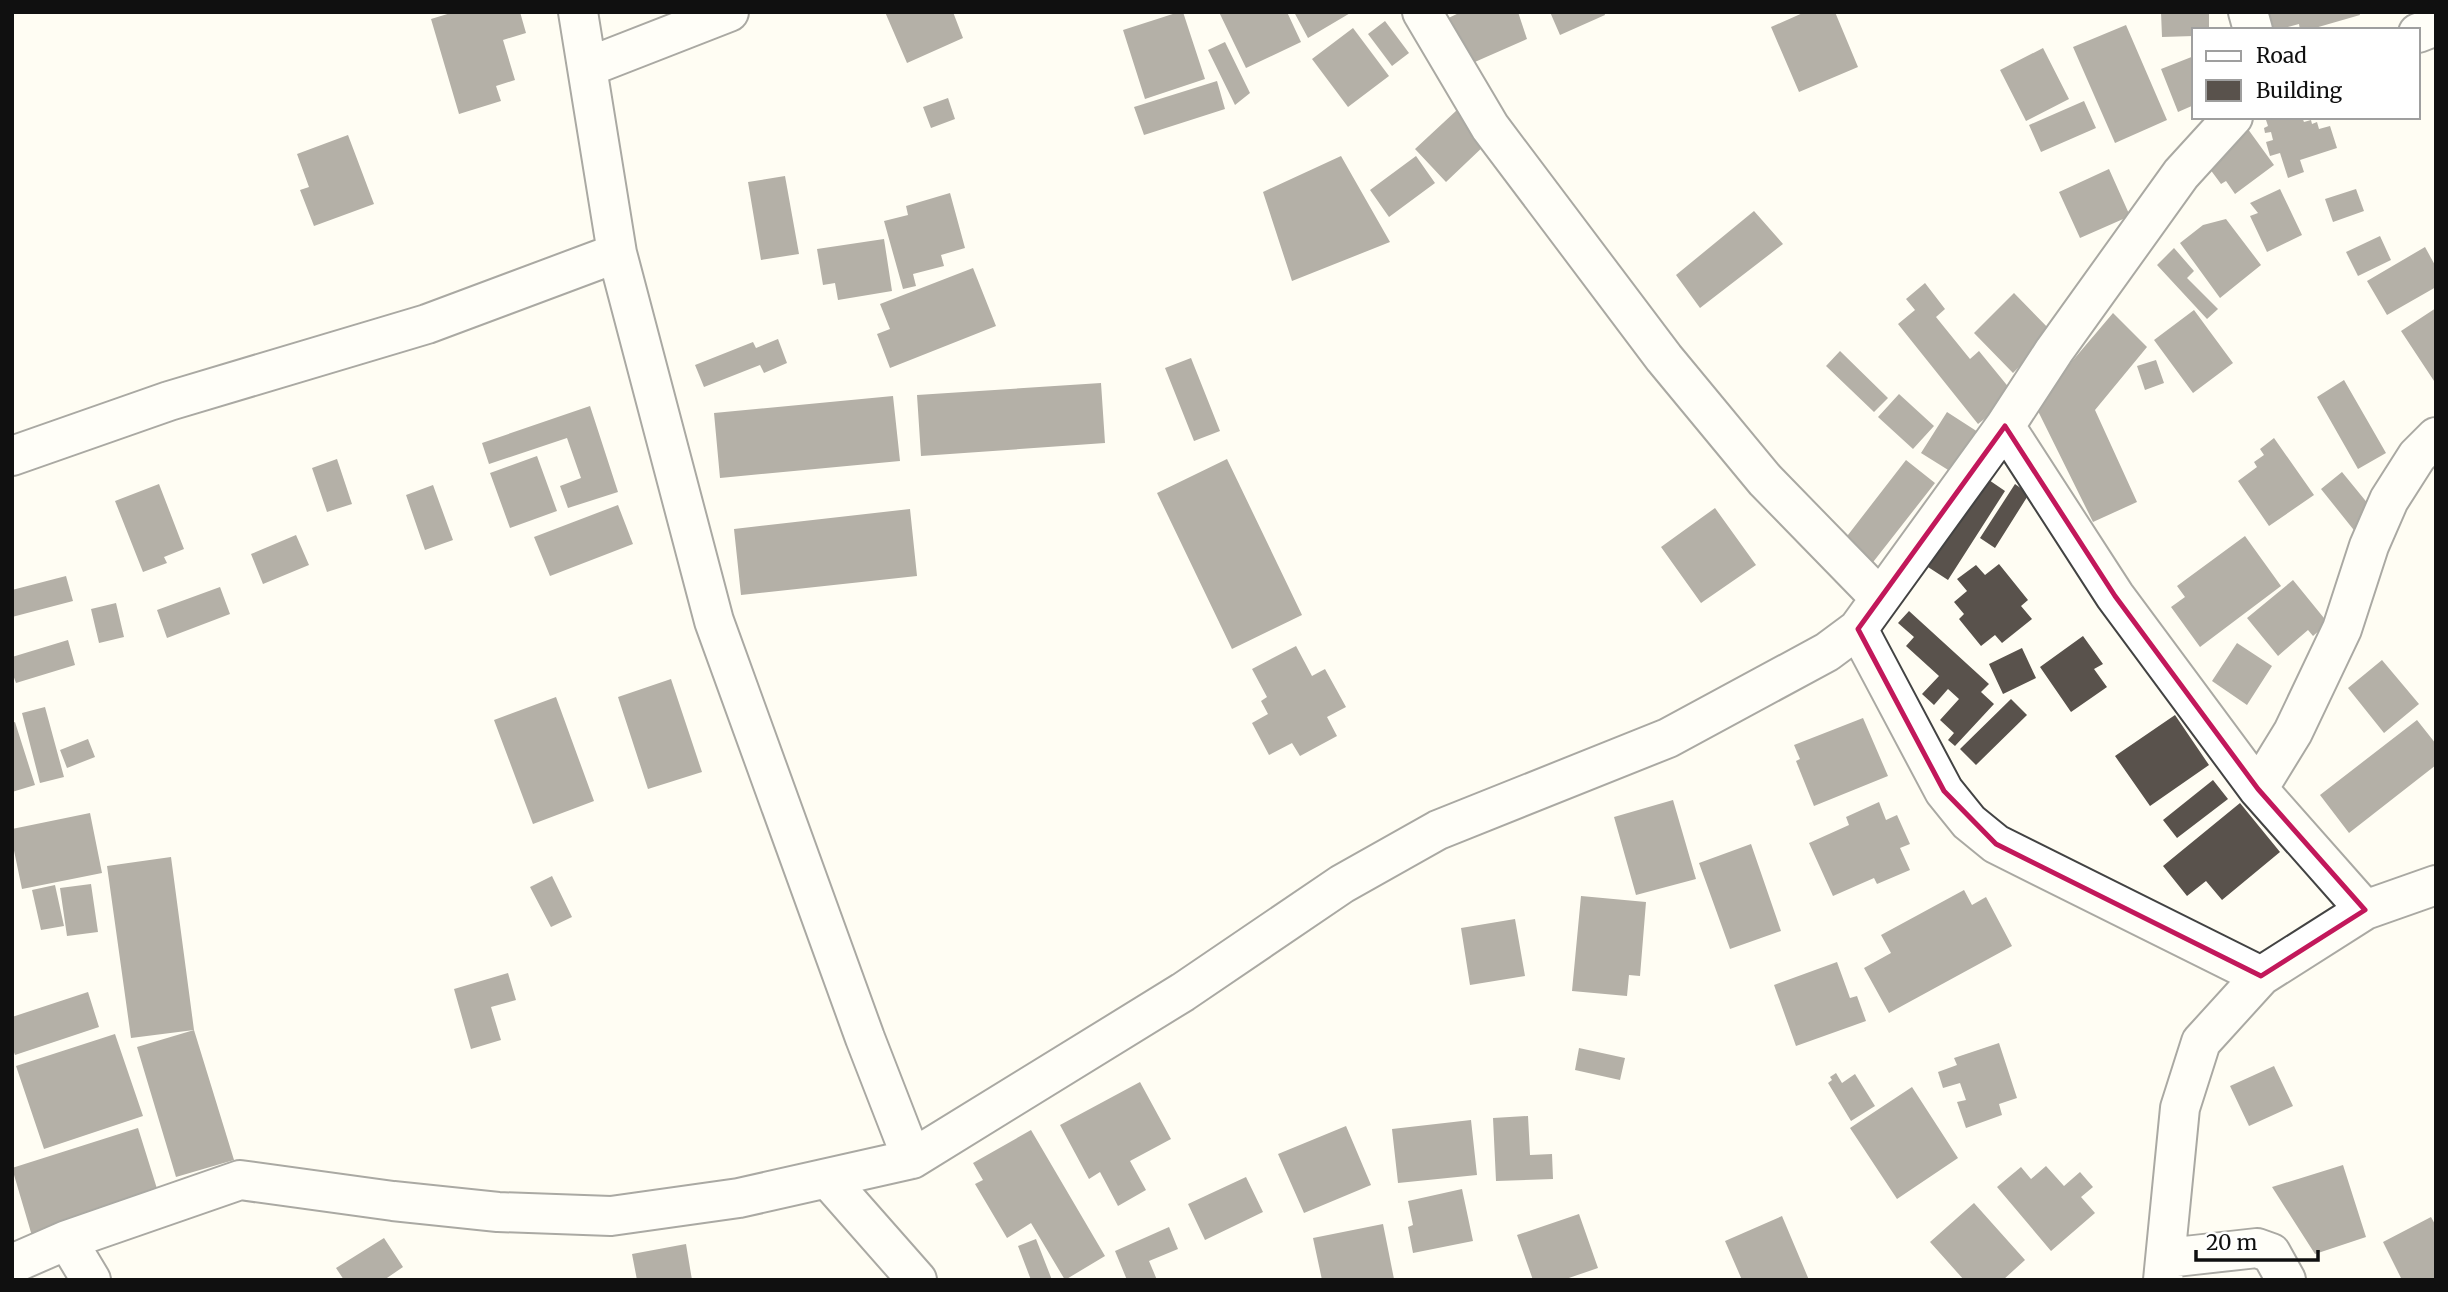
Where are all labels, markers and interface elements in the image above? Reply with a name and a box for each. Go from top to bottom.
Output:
legend [2192,28,2420,119]
text: Road [2256,42,2307,69]
text: Building [2256,77,2343,104]
scale bar [2196,1218,2318,1262]
text: 20 m [2206,1229,2258,1256]

